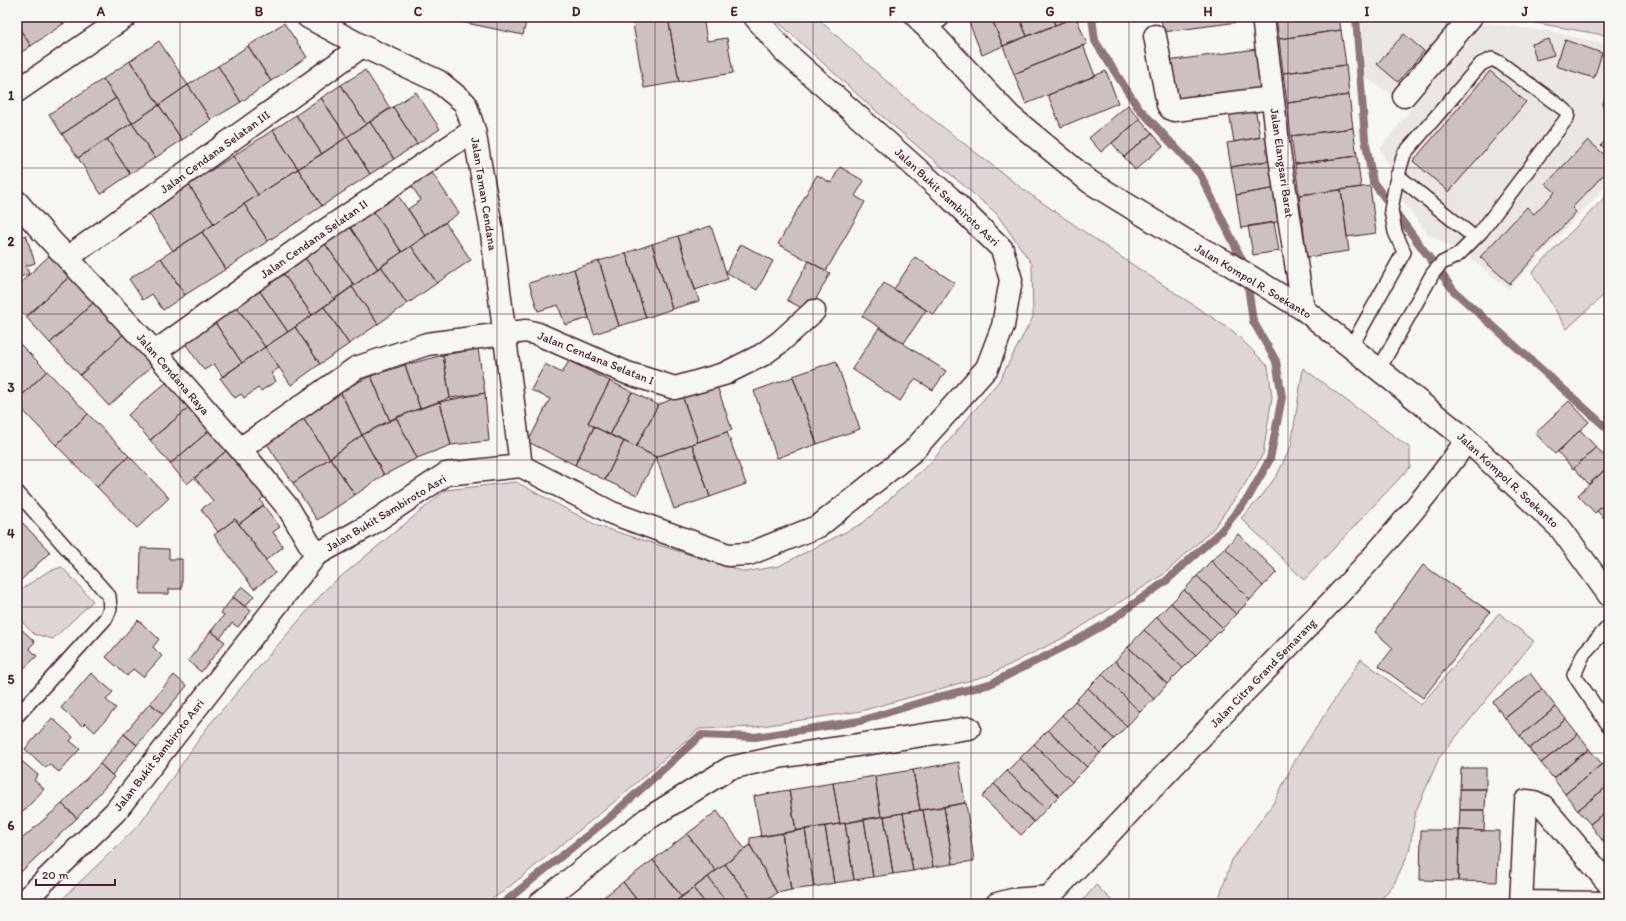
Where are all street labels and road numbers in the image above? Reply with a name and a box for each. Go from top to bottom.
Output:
street label: Jalan Elangsari Barat [1267,107,1297,219]
street label: Jalan Cendana Selatan III [157,108,273,196]
street label: Jalan Taman Cendana [468,136,500,252]
street label: Jalan Bukit Sambiroto Asri [892,145,1002,249]
street label: Jalan Cendana Selatan II [258,197,370,281]
street label: Jalan Kompol R. Soekanto [1192,241,1314,321]
street label: Jalan Cendana Selatan I [536,328,656,388]
street label: Jalan Cendana Raya [134,330,213,418]
street label: Jalan Kompol R. Soekanto [1454,429,1562,531]
street label: Jalan Bukit Sambiroto Asri [323,472,449,554]
street label: Jalan Citra Grand Semarang [1207,615,1319,730]
street label: Jalan Bukit Sambiroto Asri [111,696,207,814]

